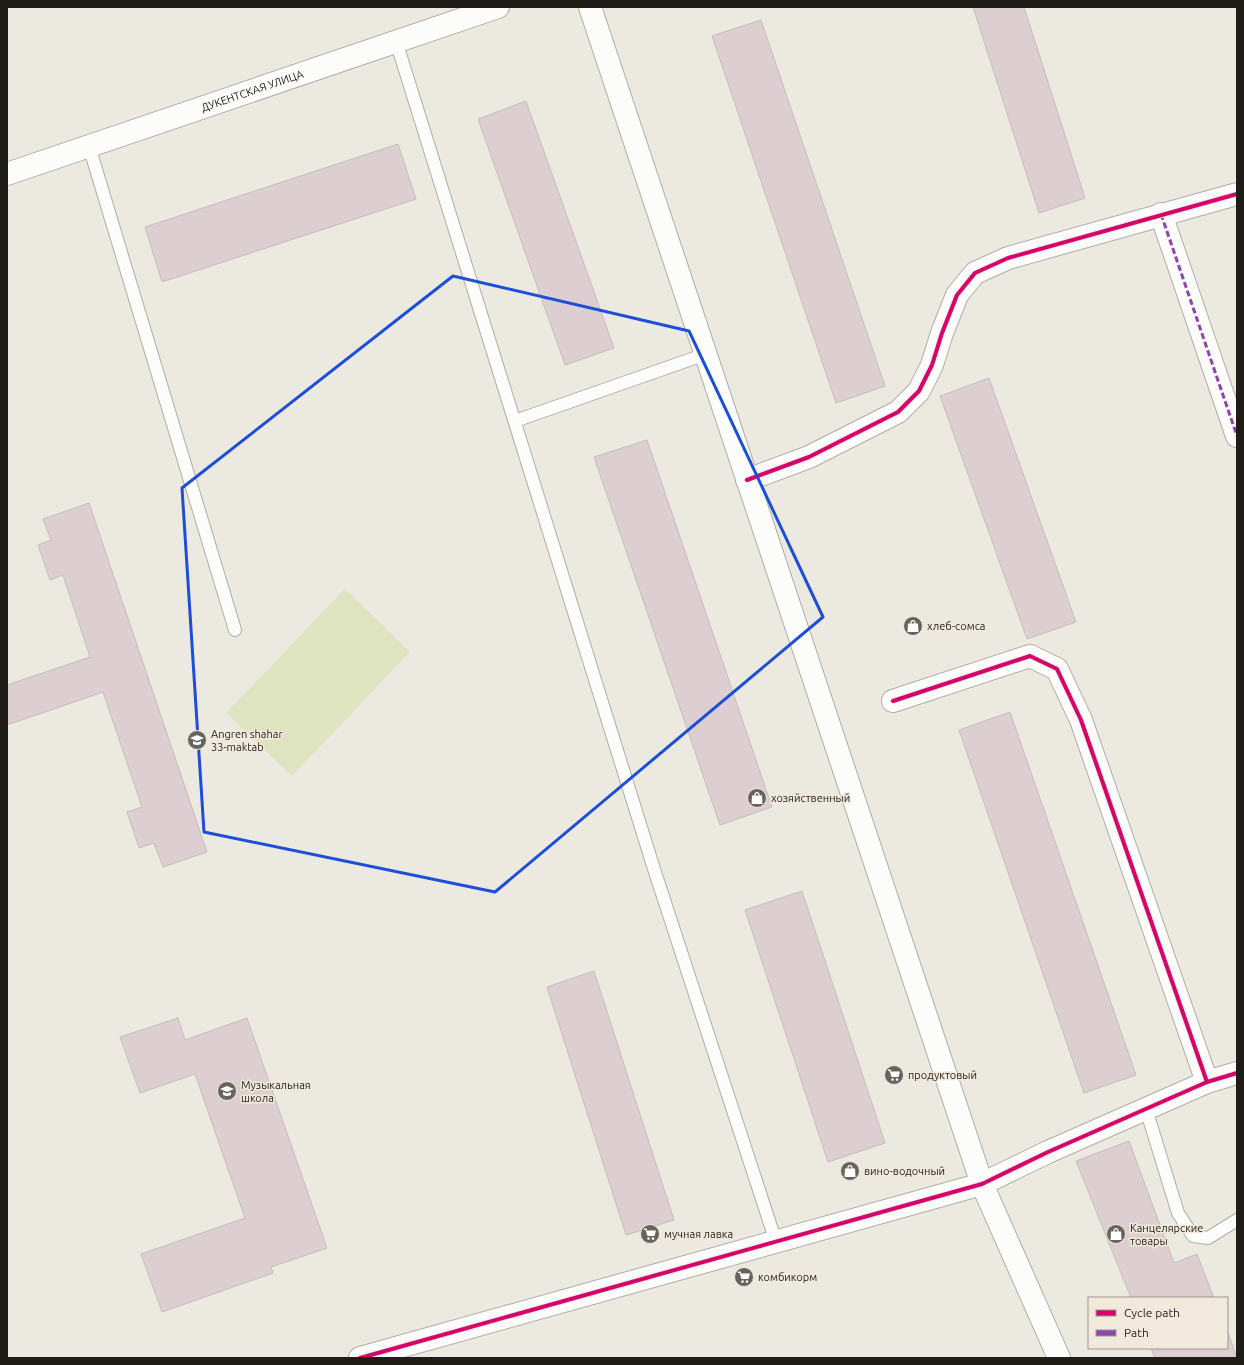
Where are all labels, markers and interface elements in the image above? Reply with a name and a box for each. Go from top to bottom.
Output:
street label: ДУКЕНТСКАЯ УЛИЦА [200,67,306,114]
shop icon: хлеб-сомса [902,615,924,637]
place label: хлеб-сомса [927,620,985,632]
place label: Angren shahar 33-maktab [211,728,283,753]
school or university icon: Angren shahar 33-maktab [186,729,208,751]
shop icon: хозяйственный [746,787,768,809]
place label: хозяйственный [771,792,850,804]
supermarket icon: продуктовый [883,1064,905,1086]
place label: продуктовый [908,1069,977,1081]
place label: Музыкальная школа [241,1079,311,1104]
school or university icon: Музыкальная школа [216,1080,238,1102]
shop icon: вино-водочный [839,1160,861,1182]
place label: вино-водочный [864,1165,945,1177]
place label: Канцелярские товары [1130,1222,1203,1247]
supermarket icon: мучная лавка [639,1223,661,1245]
shop icon: Канцелярские товары [1105,1223,1127,1245]
place label: мучная лавка [664,1228,733,1240]
supermarket icon: комбикорм [733,1266,755,1288]
place label: комбикорм [758,1271,817,1283]
legend [1088,1297,1228,1349]
text: Cycle path [1124,1306,1180,1319]
text: Path [1124,1326,1149,1339]

